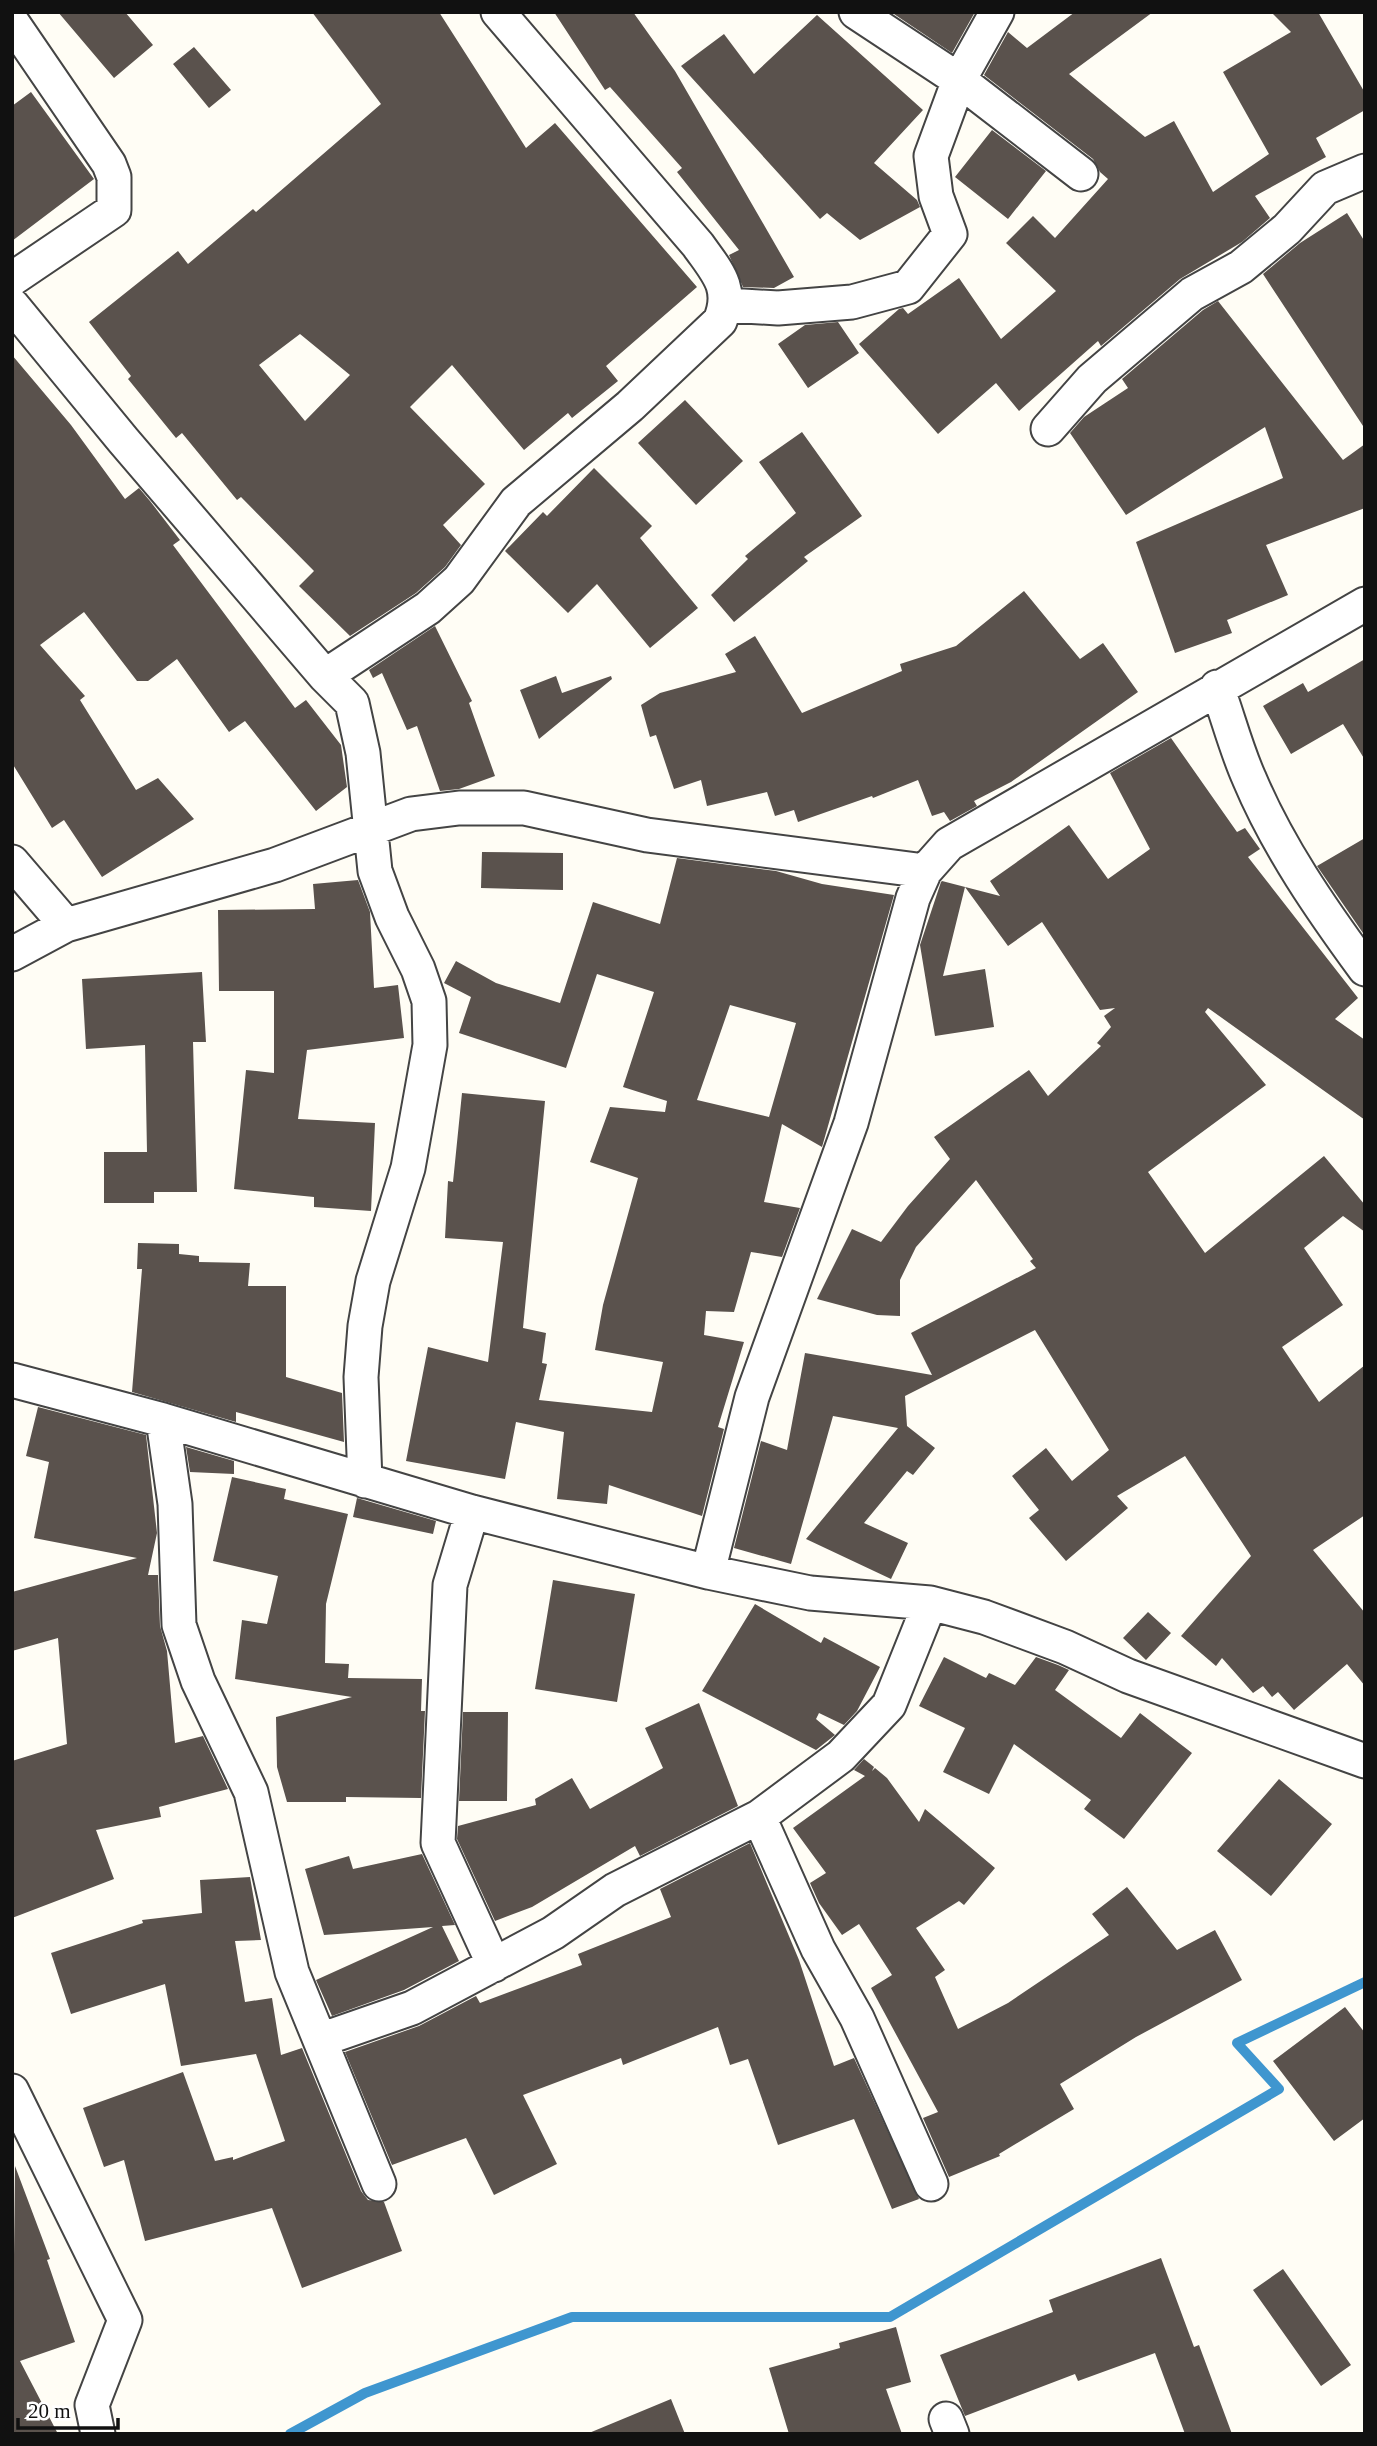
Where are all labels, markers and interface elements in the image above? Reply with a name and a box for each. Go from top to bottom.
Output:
scale bar [18,2386,117,2430]
text: 20 m [28,2399,71,2423]

